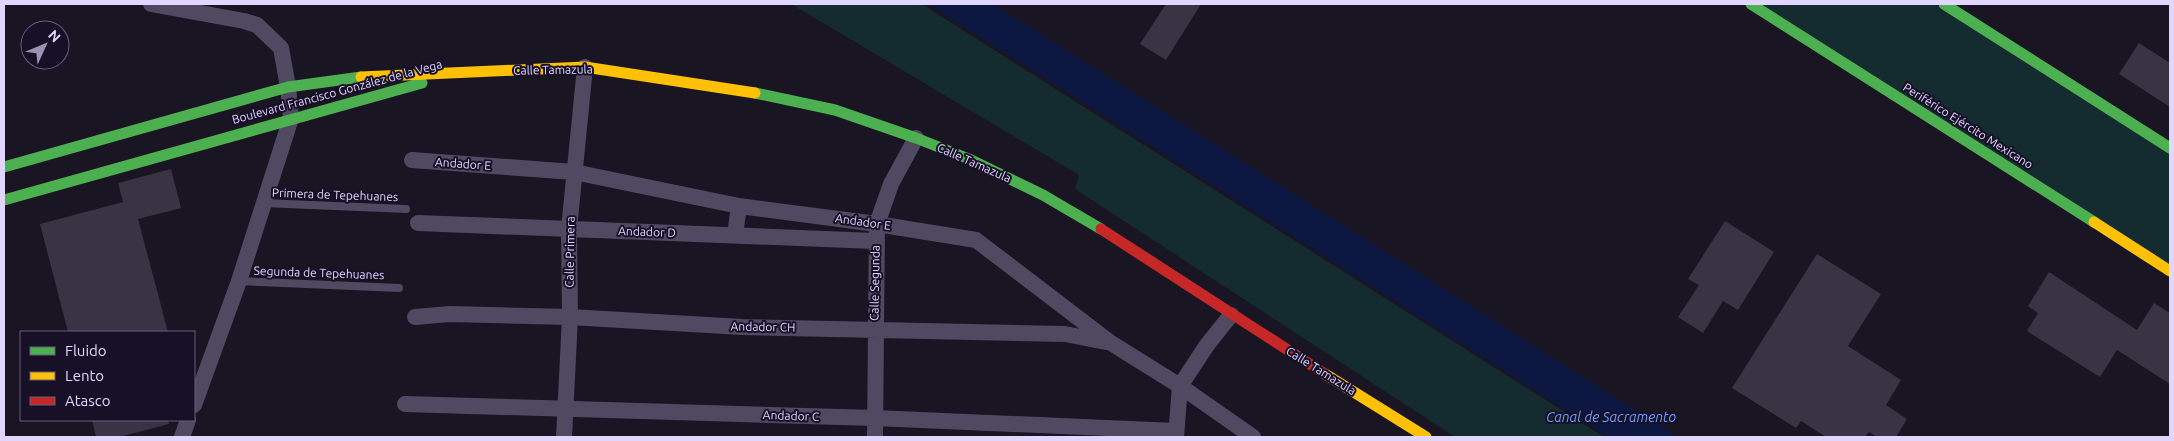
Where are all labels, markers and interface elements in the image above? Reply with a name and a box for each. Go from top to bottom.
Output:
north arrow [20,20,70,70]
text: N [45,27,64,45]
street label: Boulevard Francisco González de la Vega [230,57,443,126]
street label: Calle Tamazula [513,62,593,77]
street label: Periférico Ejército Mexicano [1901,80,2035,171]
street label: Calle Tamazula [935,140,1013,185]
street label: Andador E [435,155,492,172]
street label: Primera de Tepehuanes [272,186,398,203]
street label: Andador E [834,211,892,232]
street label: Calle Primera [562,216,577,288]
street label: Andador D [618,224,676,239]
street label: Calle Segunda [867,245,882,321]
street label: Segunda de Tepehuanes [253,264,385,281]
street label: Andador CH [730,319,796,334]
legend [20,331,195,421]
text: Fluido [65,342,107,359]
street label: Calle Tamazula [1284,344,1359,397]
text: Lento [65,367,104,384]
text: Atasco [65,392,111,409]
street label: Andador C [763,408,820,423]
water label: Canal de Sacramento [1546,409,1677,425]

